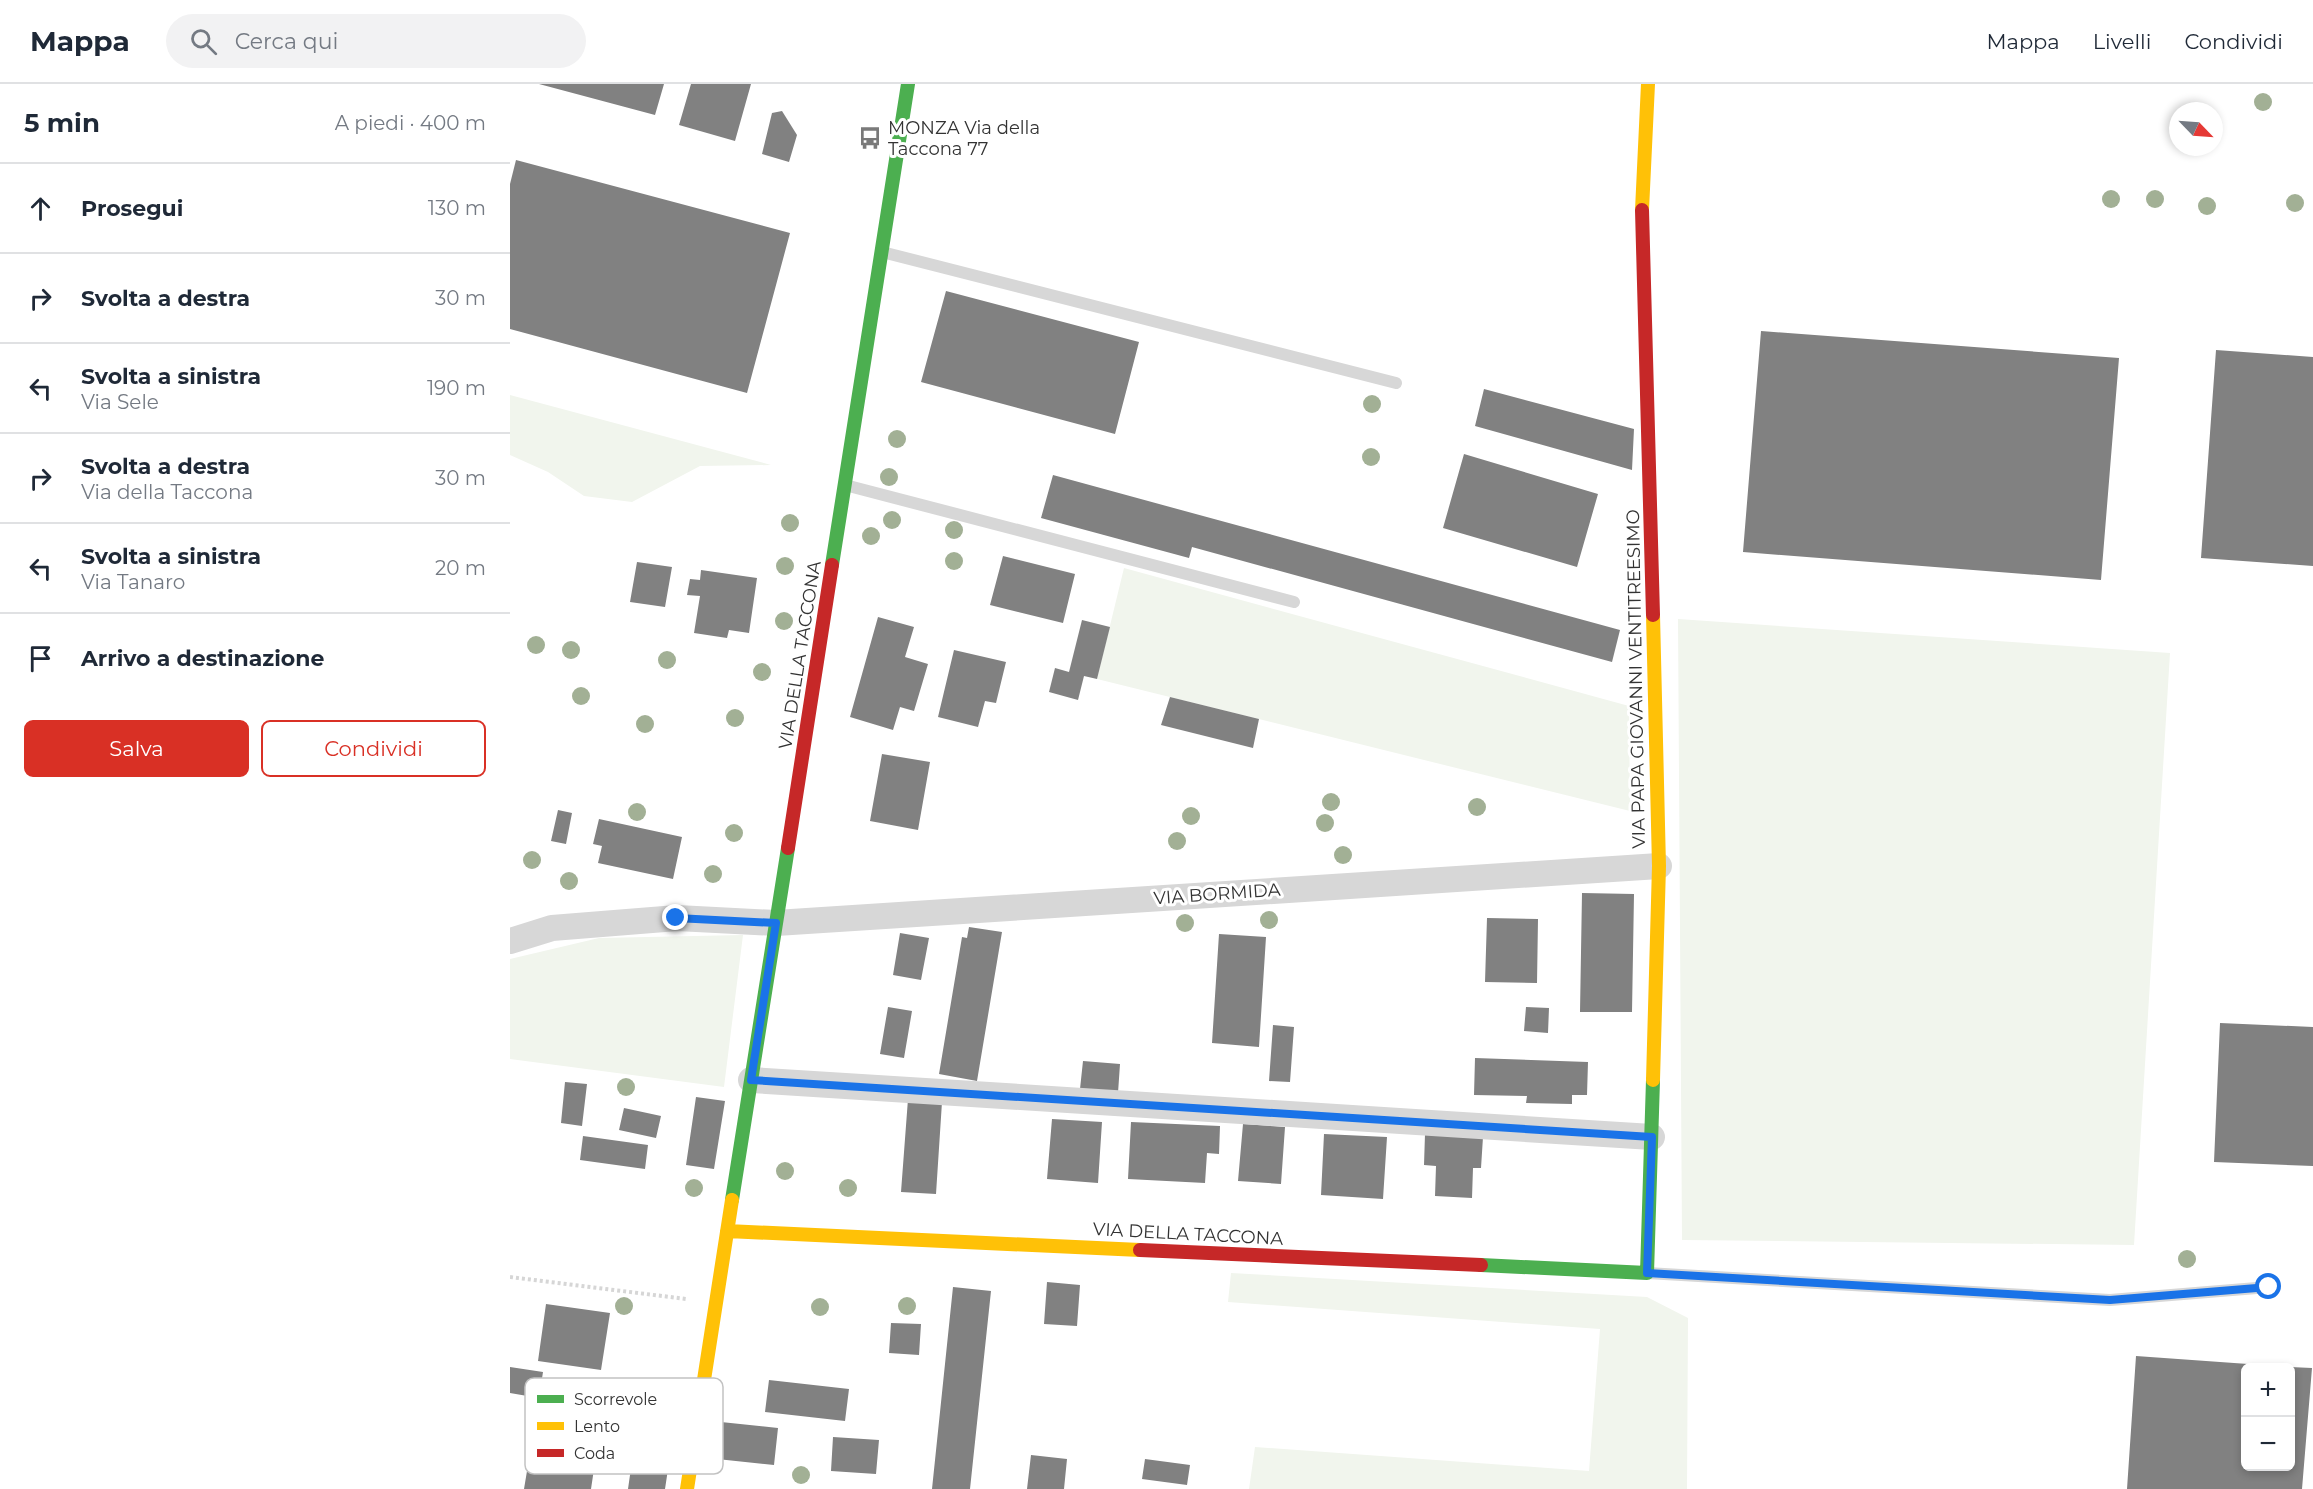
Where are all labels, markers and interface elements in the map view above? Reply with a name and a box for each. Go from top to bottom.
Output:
search box [166,14,586,68]
text: Mappa [30,24,130,58]
icon: search [187,25,220,58]
text: Cerca qui [235,28,338,55]
text: Mappa [1986,29,2060,54]
text: Livelli [2093,29,2151,54]
text: Condividi [2184,29,2283,54]
north arrow [2169,102,2223,156]
text: 5 min [24,107,100,139]
text: A piedi · 400 m [335,111,486,135]
place label: MONZA Via della Taccona 77 [888,117,1040,160]
bus stop icon: MONZA Via della Taccona 77 [857,125,883,151]
icon: ahead [24,192,57,225]
text: Prosegui [81,195,183,222]
text: 130 m [428,196,486,220]
icon: right [24,282,57,315]
text: Svolta a destra [81,285,250,312]
text: 30 m [435,286,486,310]
text: Svolta a sinistra [81,363,261,390]
icon: left [24,372,57,405]
text: 190 m [427,376,486,400]
text: Via Sele [81,390,159,414]
text: Svolta a destra [81,453,250,480]
icon: right [24,462,57,495]
text: 30 m [435,466,486,490]
text: Via della Taccona [81,480,253,504]
street label: VIA PAPA GIOVANNI VENTITREESIMO [1622,509,1650,849]
text: Svolta a sinistra [81,543,261,570]
icon: left [24,552,57,585]
text: 20 m [435,556,486,580]
street label: VIA DELLA TACCONA [774,559,826,751]
text: Via Tanaro [81,570,185,594]
icon: arrive [24,642,57,675]
text: Arrivo a destinazione [81,645,324,672]
button: Salva [24,720,249,777]
button: Condividi [261,720,486,777]
street label: VIA BORMIDA [1153,879,1281,909]
route end [662,904,688,930]
street label: VIA DELLA TACCONA [1092,1218,1284,1250]
route start [2255,1273,2281,1299]
map controls [2241,1363,2295,1471]
button: + [2241,1363,2295,1417]
legend [525,1378,723,1474]
text: Scorrevole [574,1390,657,1409]
text: Lento [574,1417,620,1436]
button: − [2241,1417,2295,1471]
text: Coda [574,1444,615,1463]

